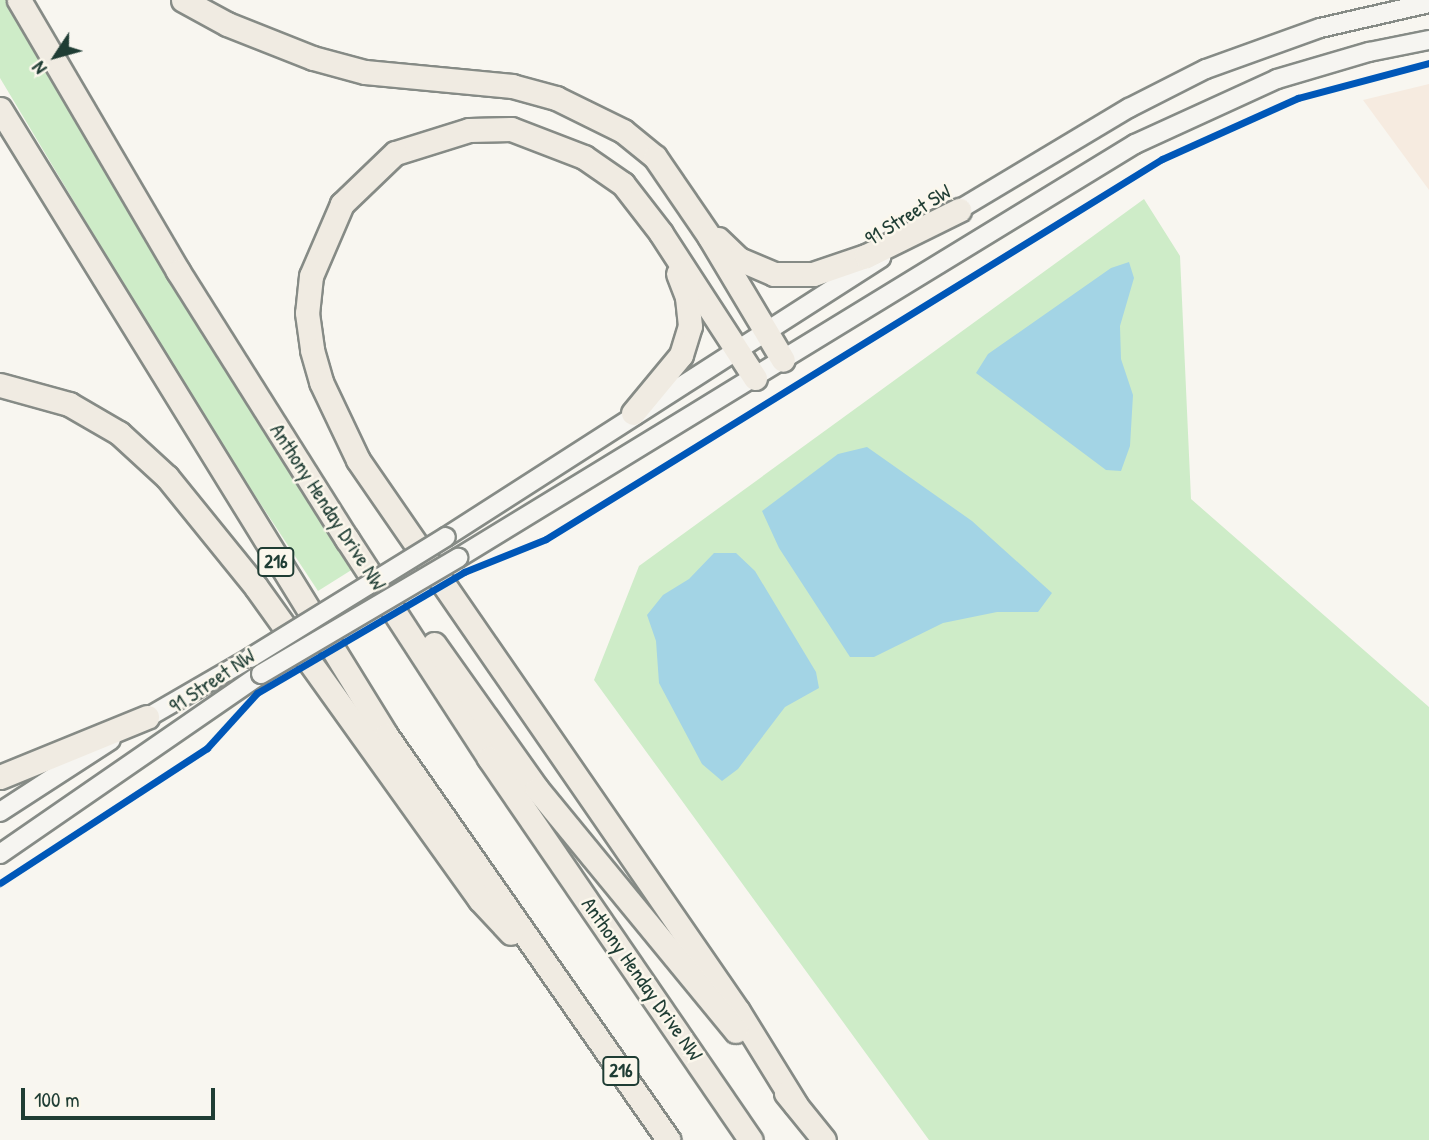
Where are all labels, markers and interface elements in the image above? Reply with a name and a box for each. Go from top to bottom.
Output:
north arrow [21,21,91,91]
text: N [26,57,53,80]
street label: 91 Street SW [860,179,956,251]
street label: Anthony Henday Drive NW [265,419,391,595]
road number: 216 [257,547,295,578]
street label: 91 Street NW [164,643,260,719]
street label: Anthony Henday Drive NW [576,892,708,1066]
road number: 216 [602,1056,640,1086]
scale bar [24,1074,219,1118]
text: 100 m [34,1085,80,1114]

